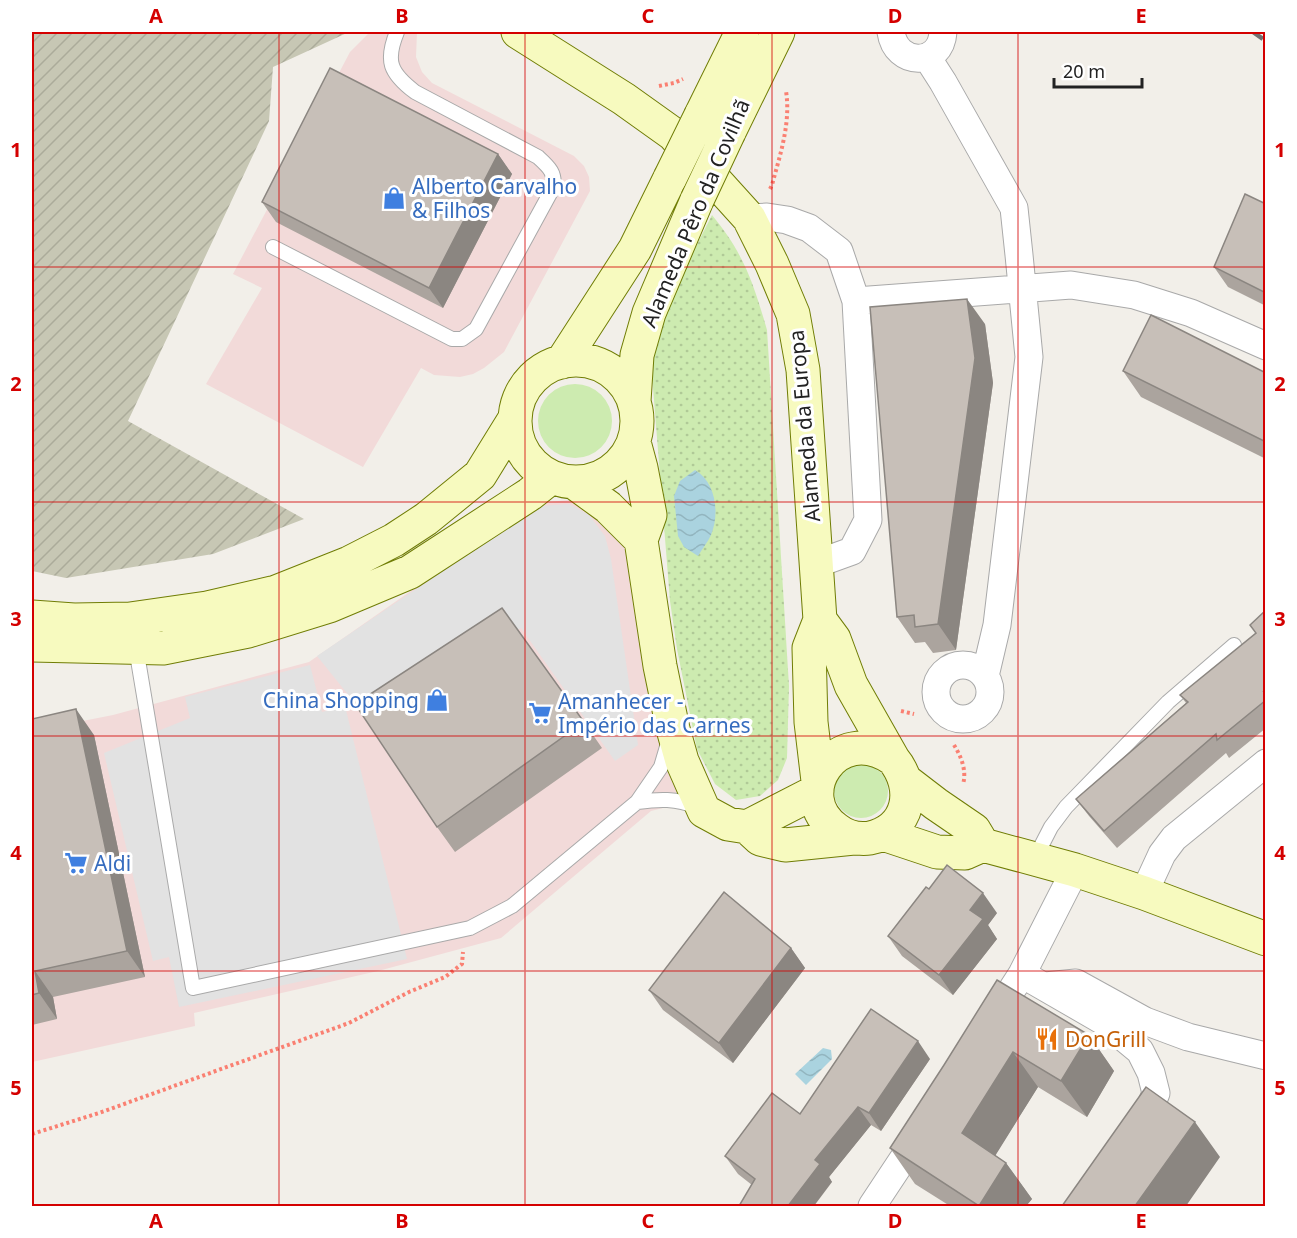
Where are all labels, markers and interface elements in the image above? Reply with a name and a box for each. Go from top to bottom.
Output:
text: A [149,2,163,29]
text: B [395,2,409,29]
text: C [642,2,655,29]
text: D [888,2,902,29]
text: E [1135,2,1147,29]
scale bar [1054,51,1142,89]
text: 20 m [1063,59,1105,83]
street label: Alameda Pêro da Covilhã [634,95,756,331]
text: 1 [10,136,22,163]
text: 1 [1274,136,1286,163]
place label: Alberto Carvalho & Filhos [412,172,577,224]
shop icon: Alberto Carvalho & Filhos [381,185,407,211]
street label: Alameda da Europa [782,329,826,523]
text: 2 [10,370,22,397]
text: 2 [1274,370,1286,397]
text: 3 [10,605,22,632]
text: 3 [1274,605,1286,632]
place label: China Shopping [263,686,419,714]
shop icon: China Shopping [424,687,450,713]
place label: Amanhecer - Império das Carnes [558,687,751,739]
supermarket icon: Amanhecer - Império das Carnes [527,700,553,726]
text: 4 [10,839,22,866]
text: 4 [1274,839,1286,866]
place label: Aldi [94,849,131,877]
supermarket icon: Aldi [63,850,89,876]
place label: DonGrill [1065,1025,1146,1053]
restaurant icon: DonGrill [1034,1026,1060,1052]
text: 5 [10,1074,22,1101]
text: 5 [1274,1074,1286,1101]
text: A [149,1207,163,1234]
text: B [395,1207,409,1234]
text: C [642,1207,655,1234]
text: D [888,1207,902,1234]
text: E [1135,1207,1147,1234]

